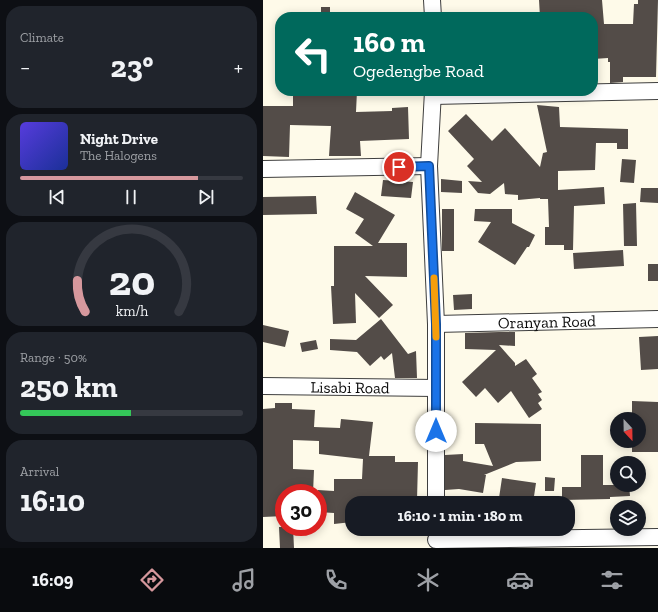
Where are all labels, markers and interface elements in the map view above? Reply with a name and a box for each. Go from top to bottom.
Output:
text: 160 m [353,26,425,59]
icon: left [287,28,339,80]
text: Climate [20,30,64,45]
text: 23° [111,49,154,85]
text: − [20,54,30,81]
text: + [234,54,243,81]
text: Ogedengbe Road [353,60,484,82]
text: Night Drive [80,130,158,148]
text: The Halogens [80,148,157,163]
pin [382,150,416,184]
icon: arrive [388,156,410,178]
icon: previous [46,186,68,208]
icon: pause [120,186,142,208]
icon: next [195,186,217,208]
text: 20 [108,256,155,306]
text: km/h [115,303,148,320]
street label: Oranyan Road [498,311,596,333]
text: Range · 50% [20,350,87,365]
text: 250 km [20,369,118,405]
street label: Lisabi Road [310,378,390,397]
position arrow [415,410,457,452]
north arrow [610,412,646,448]
map controls [610,412,646,536]
button: search [610,456,646,492]
text: Arrival [20,464,59,479]
text: 16:10 [20,483,85,519]
speed limit sign: 30 [275,484,327,536]
button: layers [610,500,646,536]
text: 16:10 · 1 min · 180 m [398,507,522,525]
icon: directions [138,566,166,594]
icon: music [230,566,258,594]
icon: phone [322,566,350,594]
icon: climate [414,566,442,594]
icon: car [506,566,534,594]
icon: filters [598,566,626,594]
text: 16:09 [32,569,73,591]

